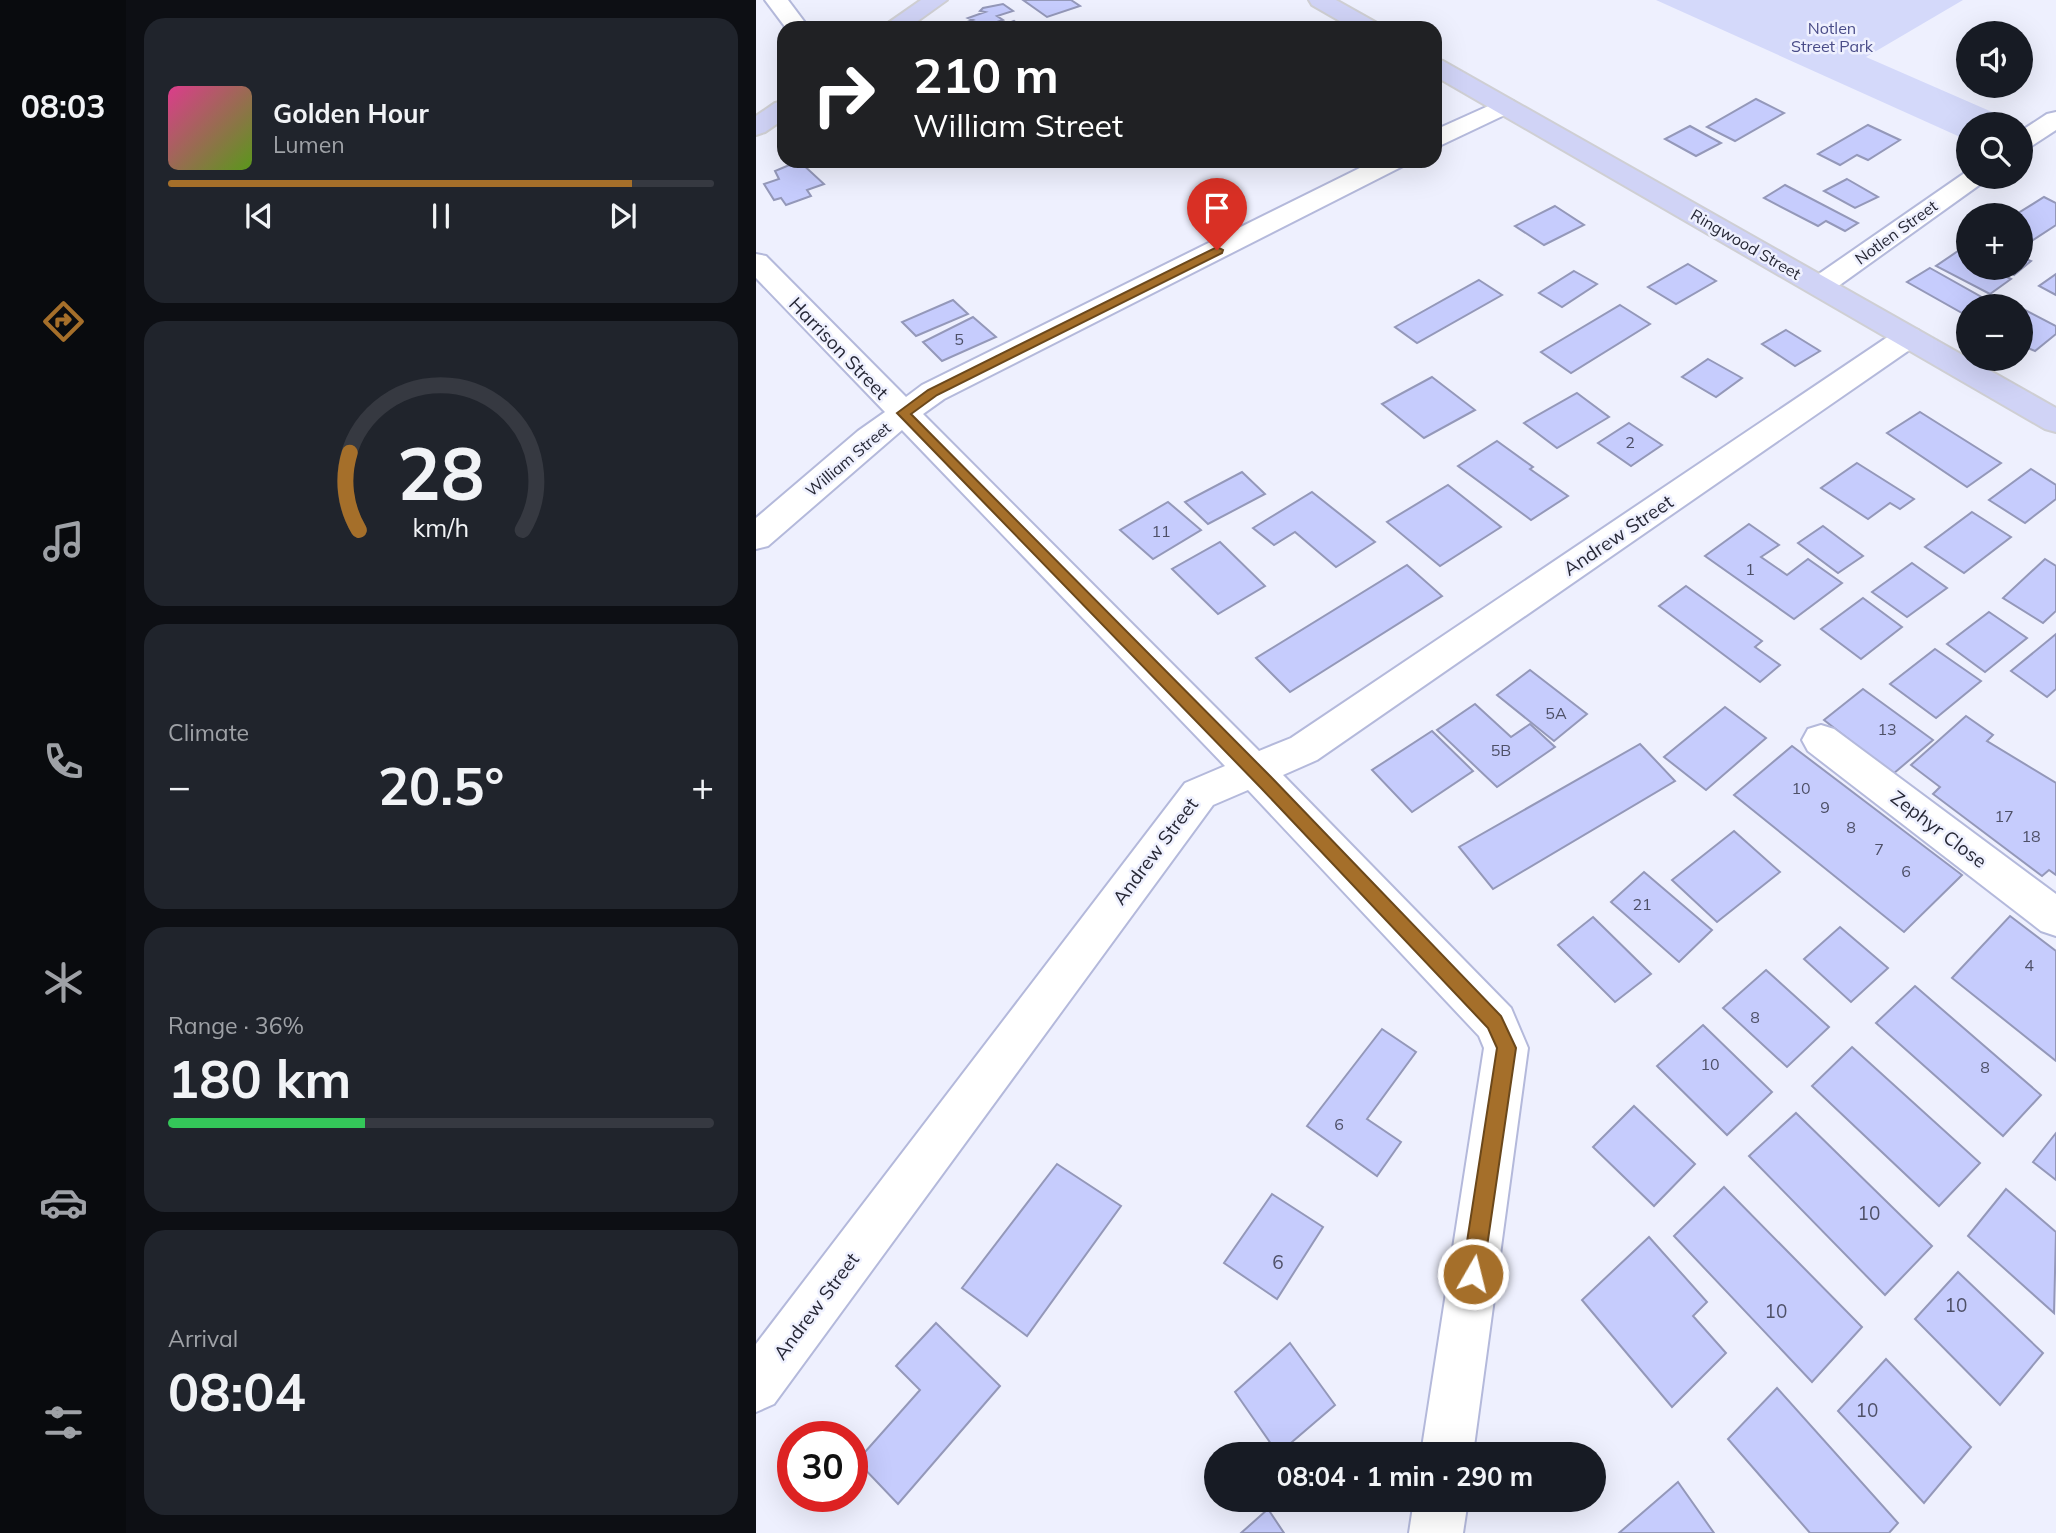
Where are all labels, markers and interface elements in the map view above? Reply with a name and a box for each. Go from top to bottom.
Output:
park label: Notlen Street Park [1791,18,1874,56]
map controls [1956,21,2033,371]
button: sound [1956,21,2033,98]
text: 210 m [913,44,1059,105]
icon: right [798,49,889,140]
text: 08:03 [21,86,105,126]
text: Golden Hour [273,97,429,130]
text: William Street [913,105,1123,145]
button: search [1956,112,2033,189]
text: Lumen [273,130,345,159]
pin [1187,178,1247,250]
icon: arrive [1198,189,1236,227]
street label: Notlen Street [1851,195,1941,269]
icon: previous [240,197,278,235]
icon: pause [422,197,460,235]
icon: next [604,197,642,235]
button: + [1956,203,2033,280]
street label: Ringwood Street [1687,204,1805,284]
street label: Harrison Street [784,292,894,404]
button: − [1956,294,2033,371]
icon: directions [39,297,88,346]
house number: 5 [954,329,964,349]
street label: William Street [801,417,895,500]
text: 28 [397,427,485,518]
house number: 2 [1625,432,1635,452]
street label: Andrew Street [1558,489,1678,581]
text: km/h [413,511,469,542]
icon: music [39,517,88,566]
house number: 11 [1151,521,1171,541]
house number: 1 [1745,559,1755,579]
house number: 5A [1545,703,1567,723]
text: Climate [168,718,249,747]
house number: 13 [1877,719,1897,739]
icon: phone [39,737,88,786]
house number: 5B [1491,740,1511,760]
text: 20.5° [378,753,504,818]
text: − [168,762,191,810]
text: + [691,762,714,810]
house number: 10 [1791,778,1811,798]
street label: Zephyr Close [1886,785,1992,873]
street label: Andrew Street [1107,793,1203,909]
house number: 9 [1820,797,1830,817]
house number: 17 [1994,806,2014,826]
house number: 8 [1846,817,1856,837]
house number: 18 [2021,826,2041,846]
house number: 7 [1874,839,1884,859]
house number: 6 [1901,861,1911,881]
house number: 21 [1632,894,1652,914]
house number: 4 [2024,955,2034,975]
icon: climate [39,958,88,1007]
house number: 8 [1750,1007,1760,1027]
text: Range · 36% [168,1011,304,1040]
text: 180 km [168,1046,351,1111]
house number: 10 [1700,1054,1720,1074]
house number: 8 [1980,1057,1990,1077]
house number: 6 [1334,1114,1344,1134]
icon: car [39,1178,88,1227]
house number: 10 [1858,1201,1880,1225]
position arrow [1436,1237,1510,1311]
street label: Andrew Street [768,1248,864,1364]
house number: 6 [1272,1250,1284,1274]
house number: 10 [1945,1293,1967,1317]
house number: 10 [1765,1299,1787,1323]
text: Arrival [168,1324,238,1353]
text: 08:04 [168,1359,306,1424]
icon: filters [39,1398,88,1447]
house number: 10 [1856,1398,1878,1422]
speed limit sign: 30 [777,1421,868,1512]
text: 08:04 · 1 min · 290 m [1277,1460,1533,1493]

